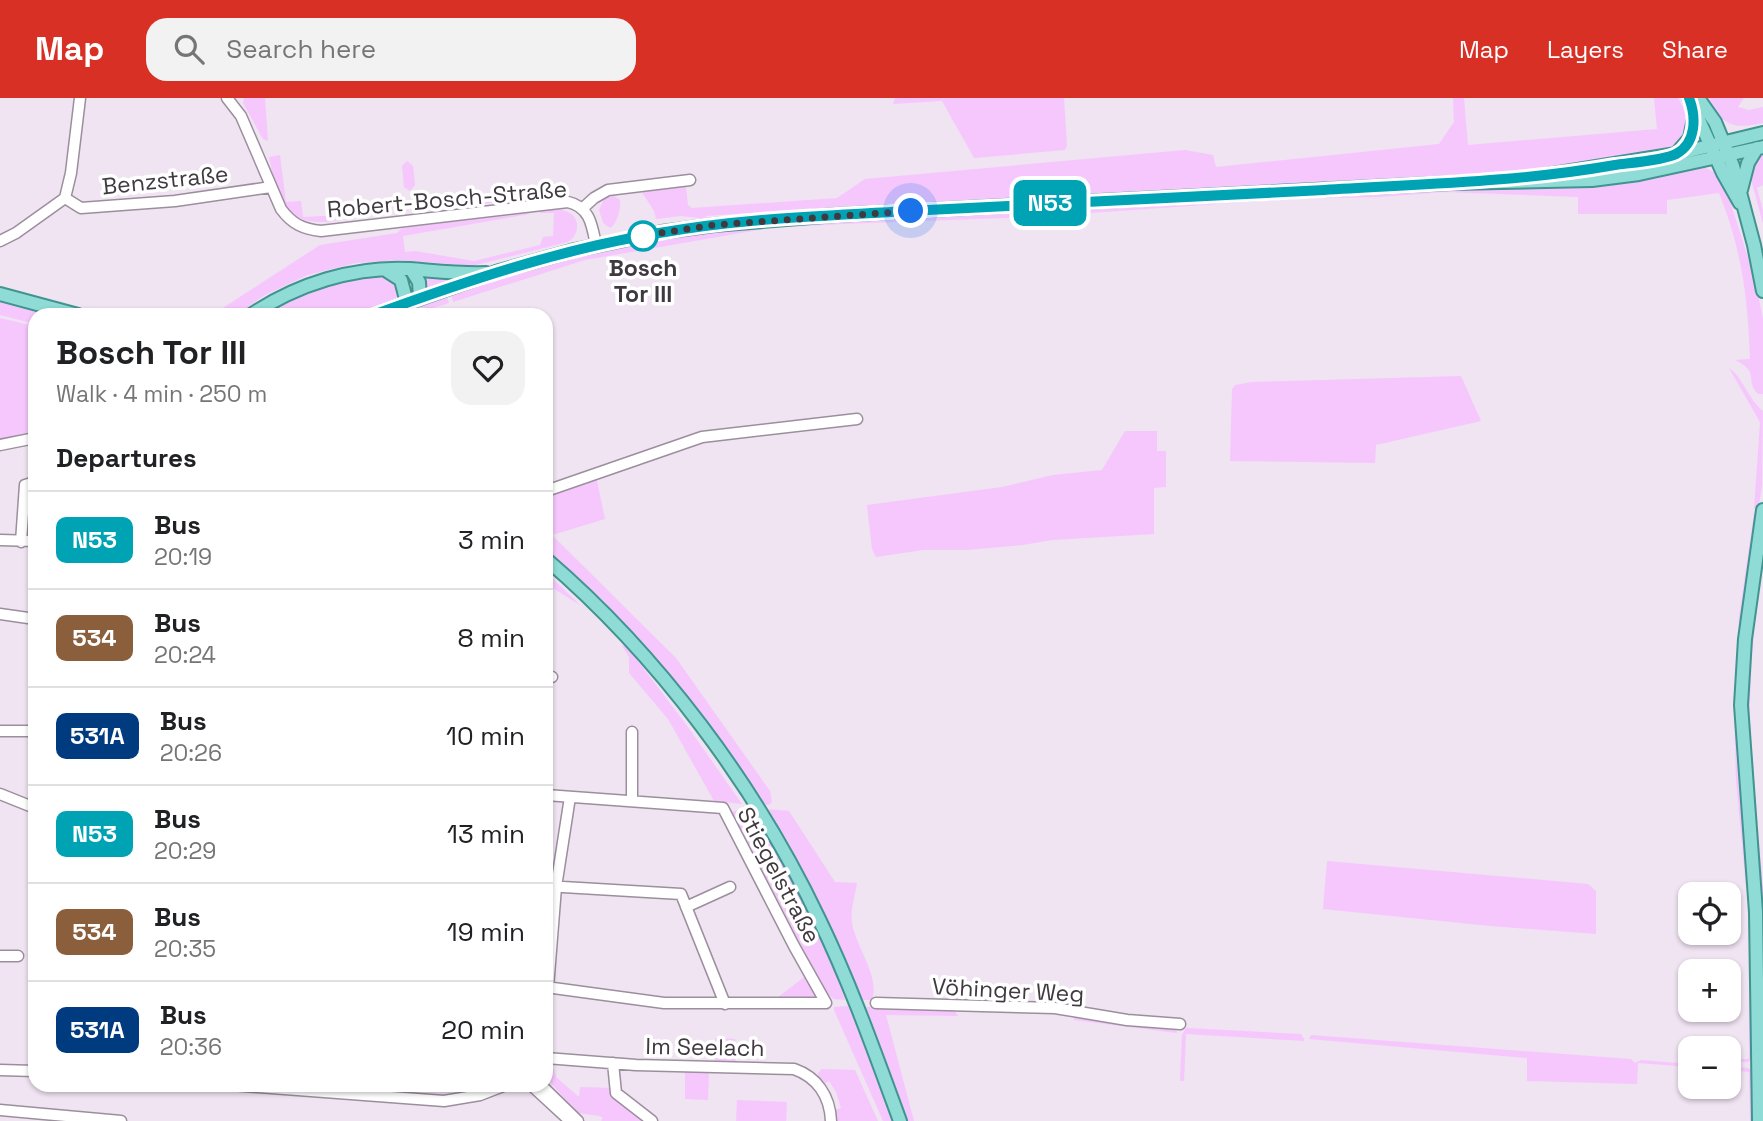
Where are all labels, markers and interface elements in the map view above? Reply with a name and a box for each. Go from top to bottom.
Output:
search box [146,18,636,81]
text: Map [35,28,104,70]
icon: search [170,30,208,68]
text: Search here [226,32,376,66]
text: Map [1459,34,1509,65]
text: Layers [1547,34,1624,65]
text: Share [1662,34,1728,65]
street label: Benzstraße [100,158,230,202]
street label: Robert-Bosch-Straße [326,174,568,224]
line badge: N53 [1010,180,1090,226]
text: N53 [1027,187,1073,218]
your location [893,193,928,228]
marker: Bosch Tor III [628,221,658,251]
place label: Bosch Tor III [608,253,678,309]
button: heart [451,331,525,405]
text: Bosch Tor III [56,332,247,374]
text: Walk · 4 min · 250 m [56,379,267,409]
text: Departures [56,441,197,475]
text: Bus [154,508,201,542]
text: 3 min [458,523,525,557]
text: N53 [72,524,117,555]
text: 20:19 [154,542,212,572]
text: Bus [154,606,201,640]
text: 8 min [457,621,525,655]
text: 534 [72,622,117,653]
text: 20:24 [154,640,216,670]
text: Bus [160,704,207,738]
text: 10 min [446,719,525,753]
text: 531A [70,720,125,751]
text: 20:26 [160,738,222,768]
text: Bus [154,802,201,836]
street label: Stiegelstraße [731,802,827,948]
text: 13 min [447,817,525,851]
text: N53 [72,818,117,849]
text: 20:29 [154,836,216,866]
map controls [1678,882,1741,1099]
button: locate [1678,882,1741,945]
text: Bus [154,900,201,934]
text: 19 min [447,915,525,949]
text: 534 [72,916,117,947]
text: 20:35 [154,934,216,964]
button: + [1678,959,1741,1022]
street label: Vöhinger Weg [931,971,1085,1009]
text: Bus [160,998,207,1032]
text: 20 min [441,1013,525,1047]
text: 531A [70,1014,125,1045]
street label: Im Seelach [645,1031,765,1063]
text: 20:36 [160,1032,222,1062]
button: − [1678,1036,1741,1099]

